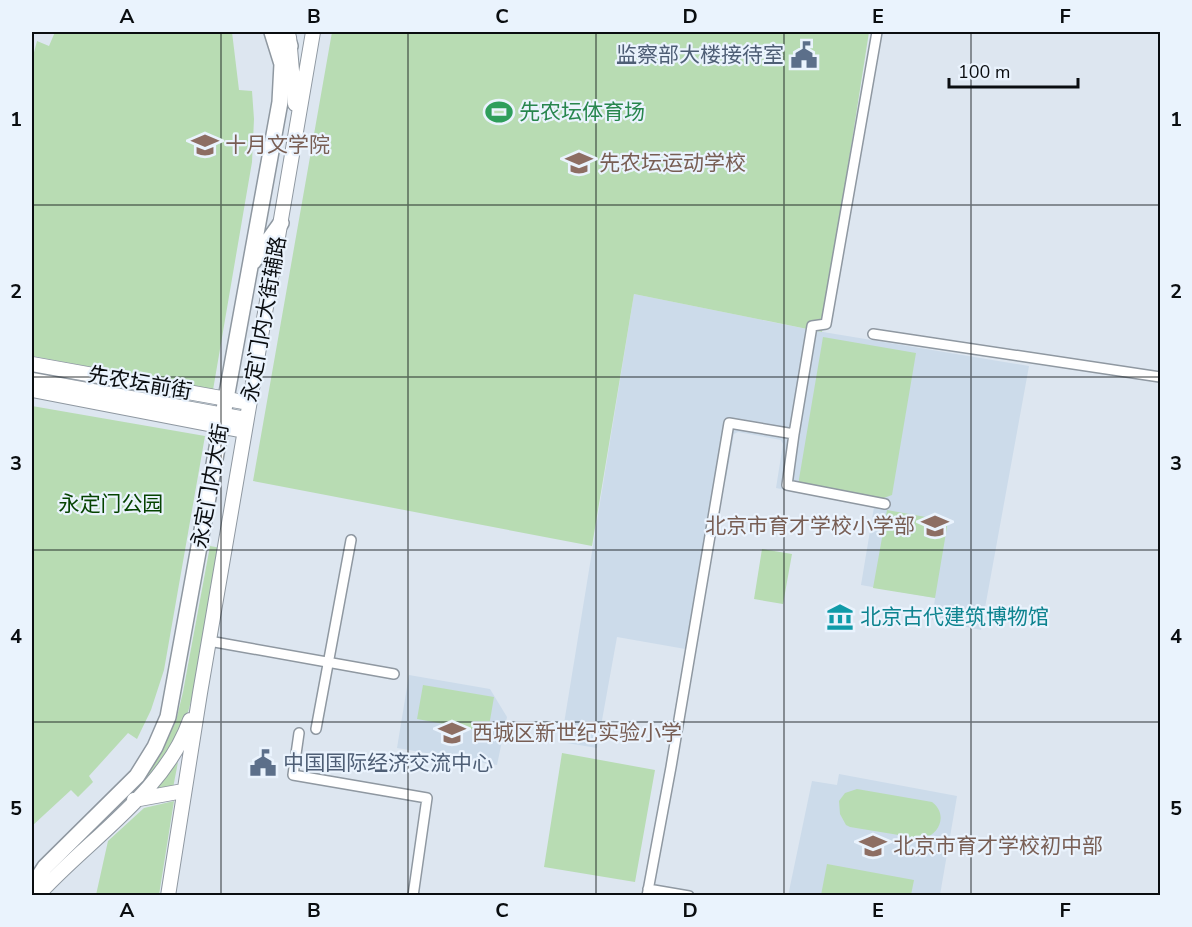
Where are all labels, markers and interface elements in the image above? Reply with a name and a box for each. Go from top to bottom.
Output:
text: A [120,3,135,30]
text: B [307,3,321,30]
text: C [495,3,509,30]
text: D [682,3,698,30]
text: E [872,3,884,30]
text: F [1059,3,1071,30]
public building icon: 监察部大楼接待室 [789,40,819,70]
place label: 监察部大楼接待室 [616,41,784,69]
scale bar [949,51,1078,89]
text: 100 m [958,60,1010,84]
sports icon: 先农坛体育场 [484,97,514,127]
place label: 先农坛体育场 [519,98,645,126]
text: 1 [10,106,22,133]
text: 1 [1170,106,1182,133]
school or university icon: 十月文学院 [190,130,220,160]
place label: 十月文学院 [225,131,330,159]
school or university icon: 先农坛运动学校 [564,148,594,178]
place label: 先农坛运动学校 [599,149,746,177]
street label: 永定门内大街辅路 [236,234,292,404]
text: 2 [10,278,22,305]
text: 2 [1170,278,1182,305]
street label: 先农坛前街 [86,360,194,406]
street label: 永定门内大街 [185,422,235,550]
text: 3 [10,450,22,477]
text: 3 [1170,450,1182,477]
park label: 永定门公园 [59,490,164,518]
school or university icon: 北京市育才学校小学部 [920,511,950,541]
place label: 北京市育才学校小学部 [705,512,915,540]
museum icon: 北京古代建筑博物馆 [825,602,855,632]
place label: 北京古代建筑博物馆 [860,603,1049,631]
text: 4 [10,623,22,650]
text: 4 [1170,623,1182,650]
school or university icon: 西城区新世纪实验小学 [437,718,467,748]
place label: 西城区新世纪实验小学 [472,719,682,747]
public building icon: 中国国际经济交流中心 [248,748,278,778]
place label: 中国国际经济交流中心 [283,749,493,777]
text: 5 [10,795,22,822]
text: 5 [1170,795,1182,822]
school or university icon: 北京市育才学校初中部 [858,831,888,861]
place label: 北京市育才学校初中部 [893,832,1103,860]
text: A [120,897,135,924]
text: B [307,897,321,924]
text: C [495,897,509,924]
text: D [682,897,698,924]
text: E [872,897,884,924]
text: F [1059,897,1071,924]

